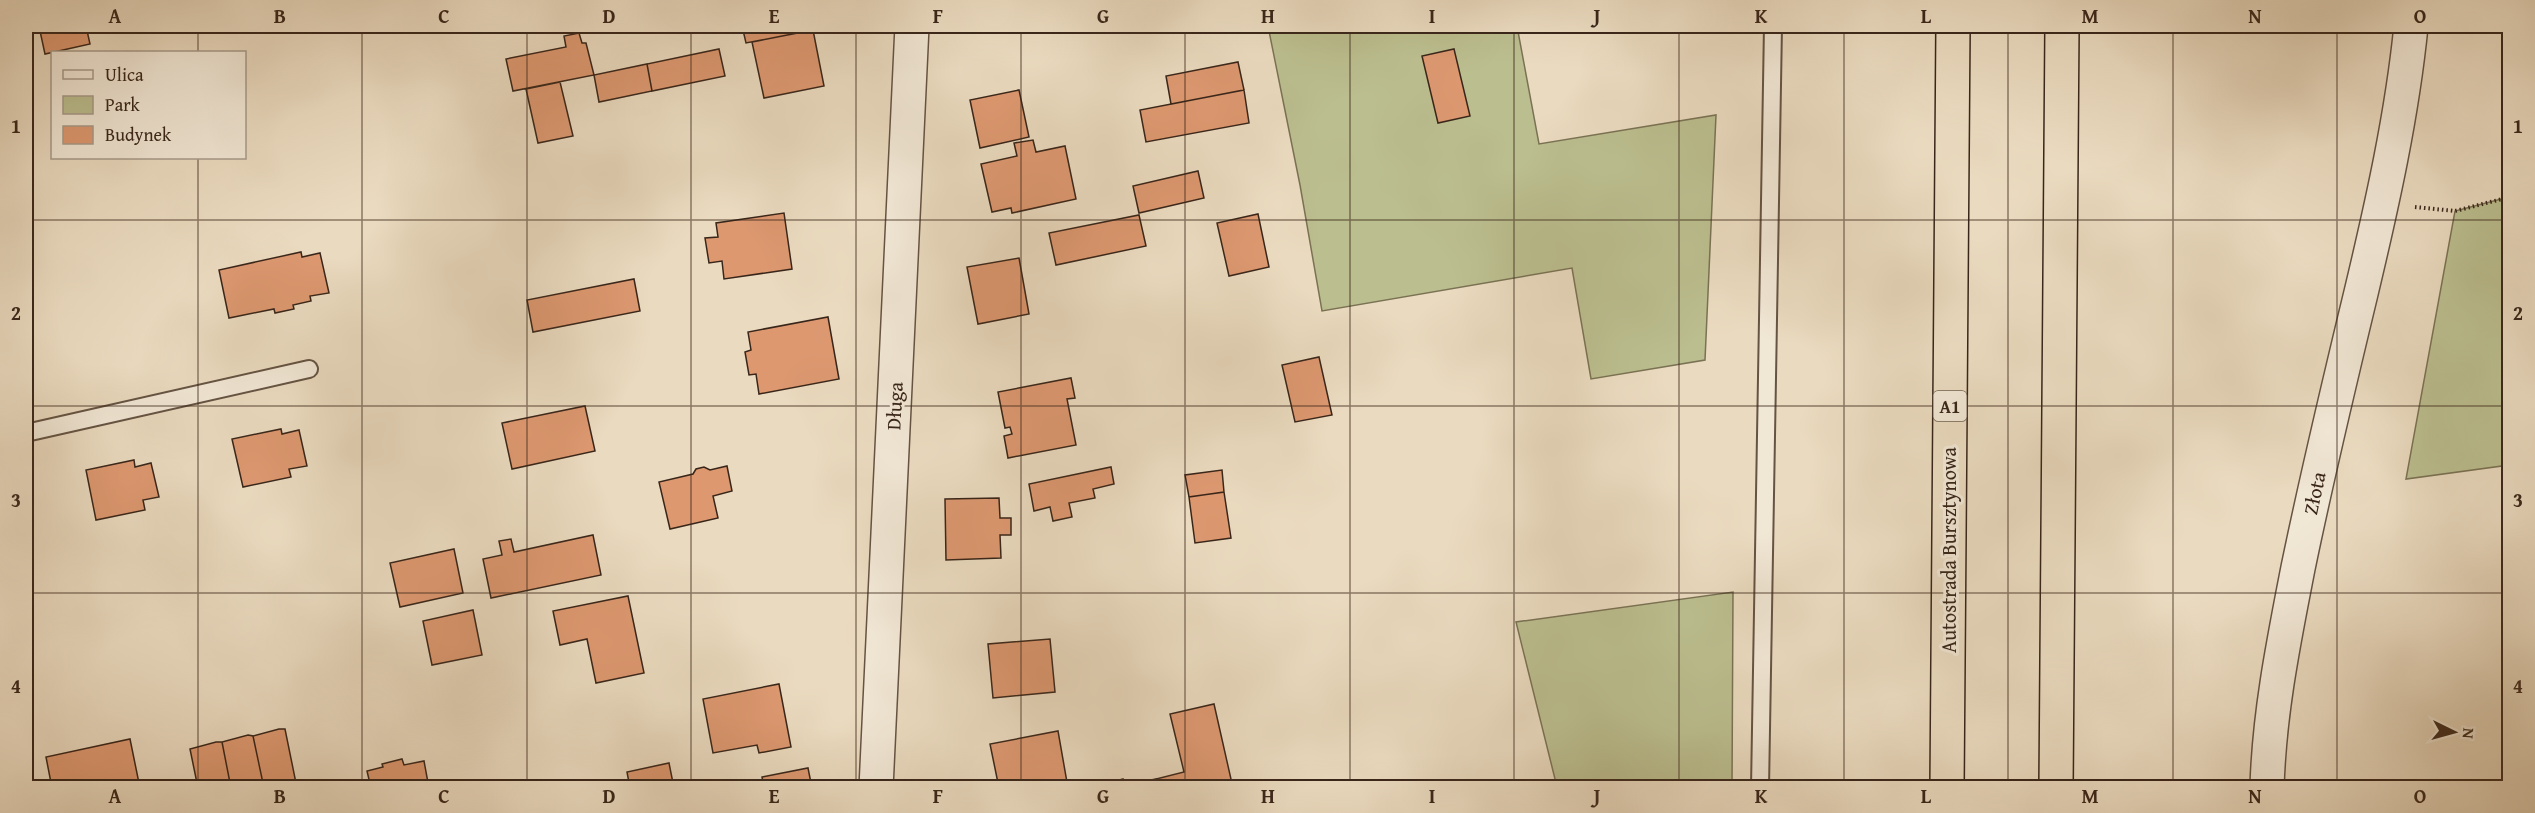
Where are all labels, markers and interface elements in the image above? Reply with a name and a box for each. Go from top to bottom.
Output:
text: A [109,1,122,30]
text: B [274,1,286,30]
text: C [438,1,450,30]
text: D [602,1,616,30]
text: E [769,1,780,30]
text: F [933,1,943,30]
text: G [1097,1,1109,30]
text: H [1261,1,1275,30]
text: I [1429,1,1435,30]
text: J [1591,1,1601,30]
text: K [1755,1,1768,30]
text: L [1921,1,1932,30]
text: M [2081,1,2099,30]
text: N [2248,1,2262,30]
text: O [2414,1,2426,30]
legend [51,51,246,159]
text: Ulica [105,61,144,88]
text: Park [105,91,141,118]
text: 1 [11,111,21,140]
text: 1 [2513,111,2523,140]
text: Budynek [105,121,172,148]
text: 2 [11,298,21,327]
text: 2 [2513,298,2523,327]
street label: Długa [878,381,910,431]
road number: A1 [1934,391,1966,421]
street label: Autostrada Bursztynowa [1934,447,1963,653]
street label: Złota [2295,468,2333,517]
text: 3 [11,485,21,514]
text: 3 [2513,485,2523,514]
text: 4 [11,671,21,700]
text: 4 [2513,671,2523,700]
north arrow [2424,702,2484,762]
text: N [2456,727,2481,740]
text: A [109,781,122,810]
text: B [274,781,286,810]
text: C [438,781,450,810]
text: D [602,781,616,810]
text: E [769,781,780,810]
text: F [933,781,943,810]
text: G [1097,781,1109,810]
text: H [1261,781,1275,810]
text: I [1429,781,1435,810]
text: J [1591,781,1601,810]
text: K [1755,781,1768,810]
text: L [1921,781,1932,810]
text: M [2081,781,2099,810]
text: N [2248,781,2262,810]
text: O [2414,781,2426,810]

